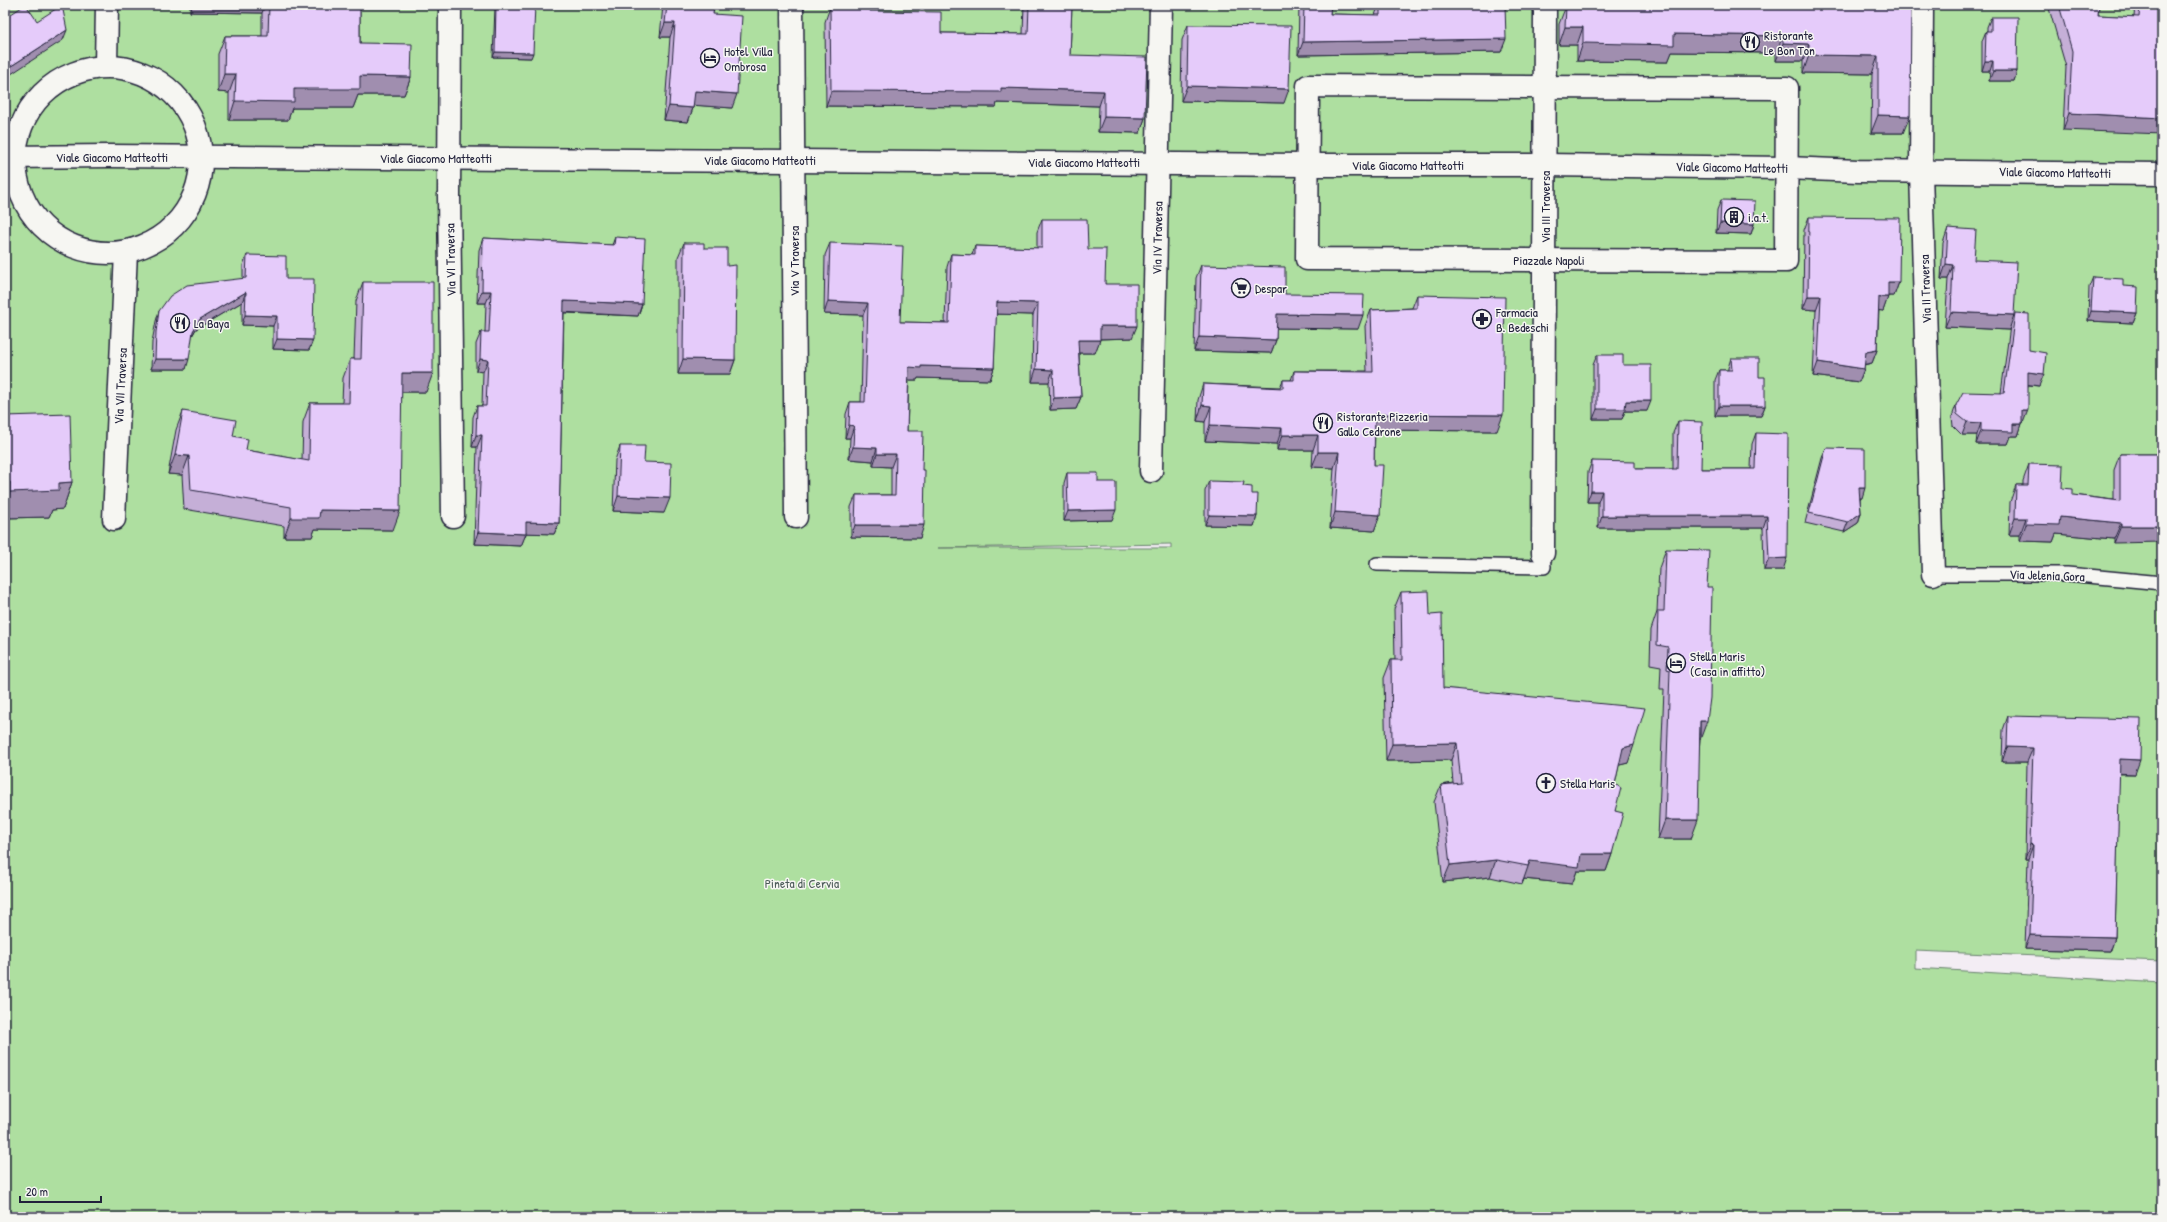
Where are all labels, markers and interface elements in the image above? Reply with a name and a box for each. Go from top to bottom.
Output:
place label: Ristorante Le Bon Ton [1764,26,1815,59]
restaurant icon: Ristorante Le Bon Ton [1739,31,1761,53]
place label: Hotel Villa Ombrosa [724,42,772,75]
hotel icon: Hotel Villa Ombrosa [699,47,721,69]
street label: Viale Giacomo Matteotti [56,148,168,166]
street label: Viale Giacomo Matteotti [380,149,492,167]
street label: Viale Giacomo Matteotti [704,151,816,169]
street label: Viale Giacomo Matteotti [1028,153,1140,171]
street label: Viale Giacomo Matteotti [1352,156,1464,174]
street label: Viale Giacomo Matteotti [1676,157,1788,177]
street label: Viale Giacomo Matteotti [1999,162,2111,182]
street label: Via III Traversa [1536,171,1554,243]
street label: Via IV Traversa [1147,201,1167,275]
building icon: i.a.t. [1723,206,1745,228]
place label: i.a.t. [1748,208,1769,226]
street label: Via VI Traversa [440,223,460,297]
street label: Via V Traversa [785,226,803,296]
street label: Piazzale Napoli [1513,251,1585,269]
street label: Via II Traversa [1915,254,1935,324]
supermarket icon: Despar [1230,277,1252,299]
place label: Despar [1255,279,1287,297]
place label: Farmacia B. Bedeschi [1495,303,1549,336]
pharmacy icon: Farmacia B. Bedeschi [1471,308,1493,330]
restaurant icon: La Baya [169,312,191,334]
place label: La Baya [194,314,229,332]
street label: Via VII Traversa [109,347,131,425]
place label: Ristorante Pizzeria Gallo Cedrone [1337,407,1428,440]
restaurant icon: Ristorante Pizzeria Gallo Cedrone [1312,412,1334,434]
street label: Via Jelenia Gora [2009,565,2085,585]
place label: Stella Maris (Casa in affitto) [1690,647,1765,680]
hotel icon: Stella Maris (Casa in affitto) [1665,652,1687,674]
church icon: Stella Maris [1535,772,1557,794]
place label: Stella Maris [1560,774,1615,792]
park label: Pineta di Cervia [765,874,839,892]
scale bar [20,1178,101,1204]
text: 20 m [26,1183,48,1200]

